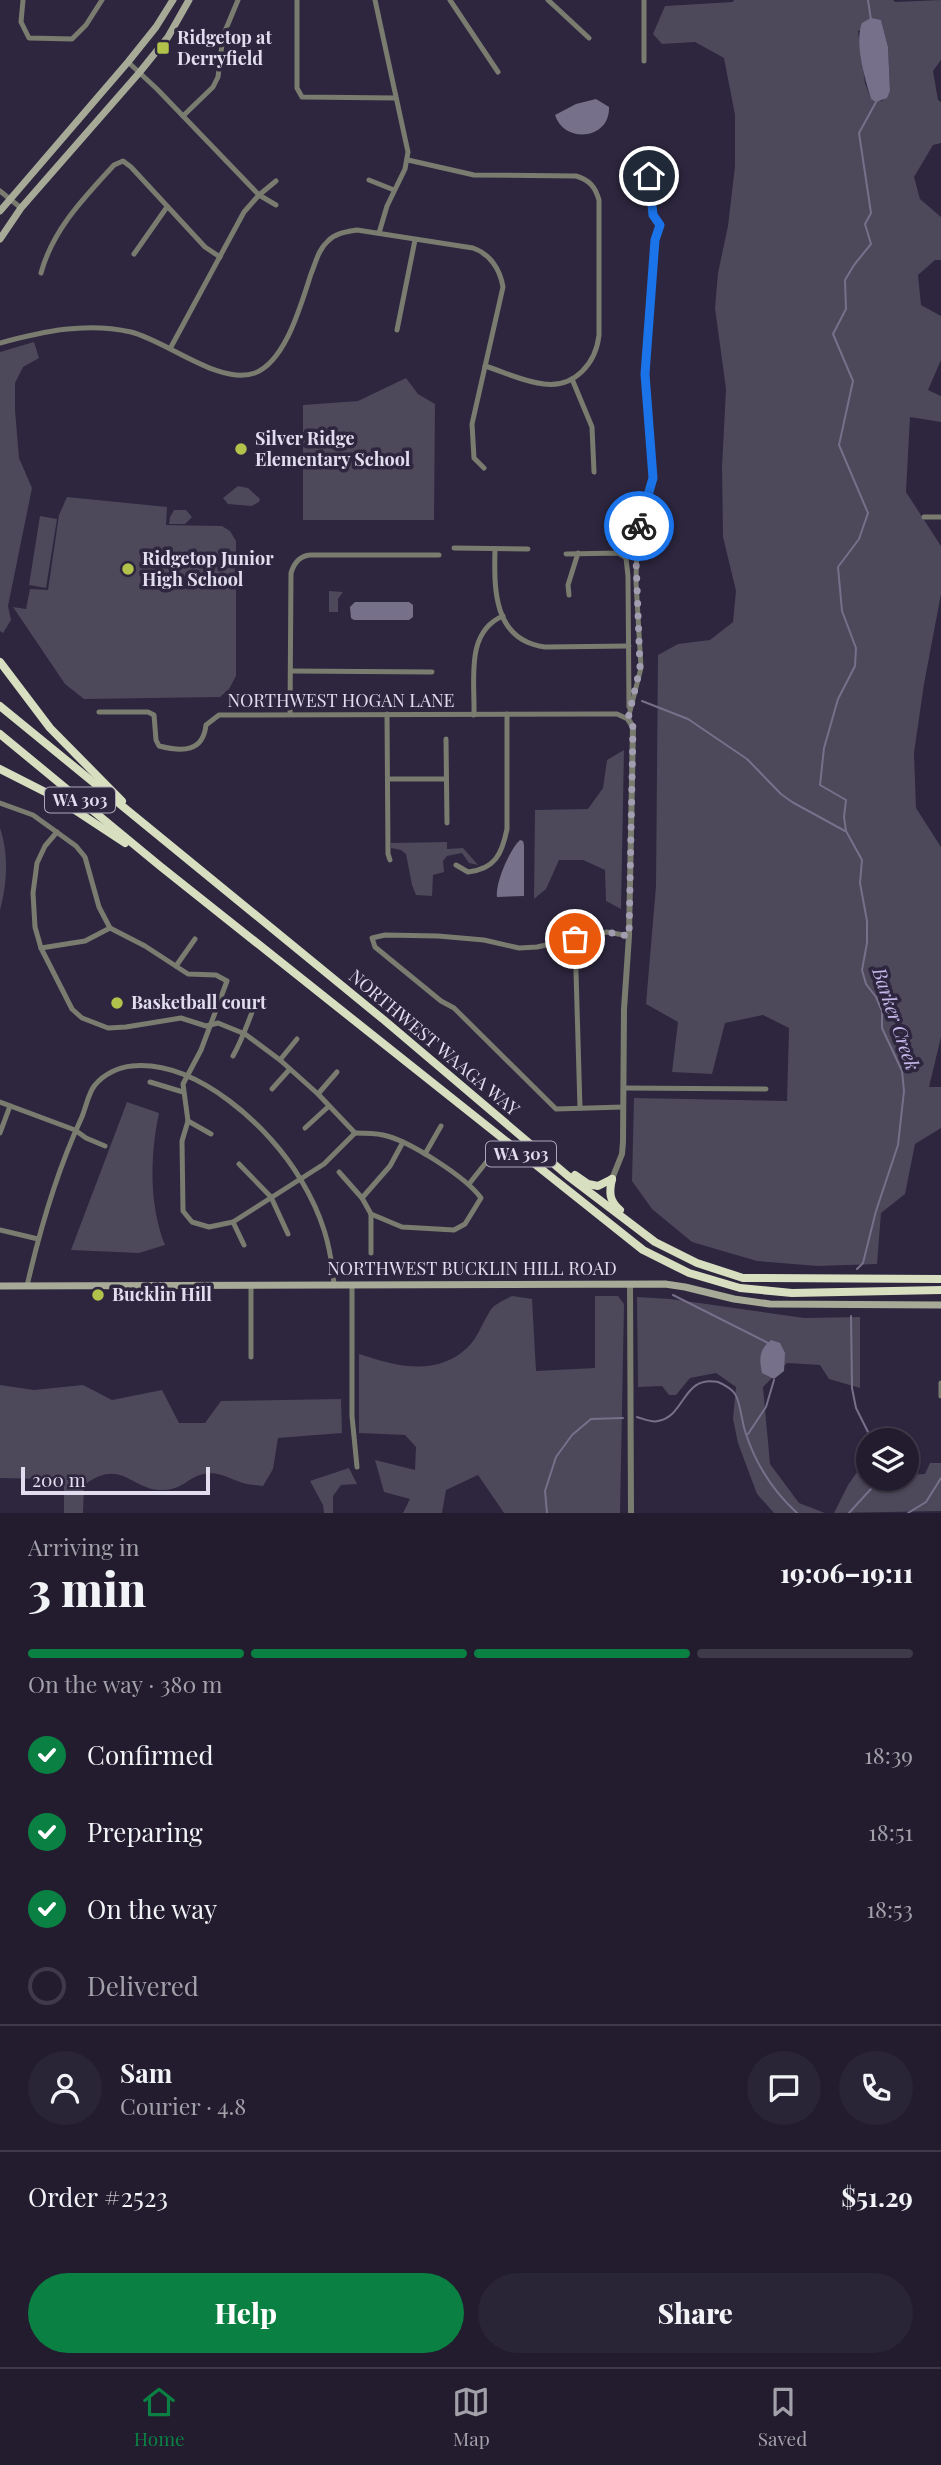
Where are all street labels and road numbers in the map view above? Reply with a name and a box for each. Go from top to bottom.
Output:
street label: NORTHWEST HOGAN LANE [227,688,455,712]
road number: WA 303 [45,788,115,813]
street label: NORTHWEST WAAGA WAY [344,964,525,1121]
road number: WA 303 [486,1142,556,1166]
street label: NORTHWEST BUCKLIN HILL ROAD [327,1256,617,1280]

